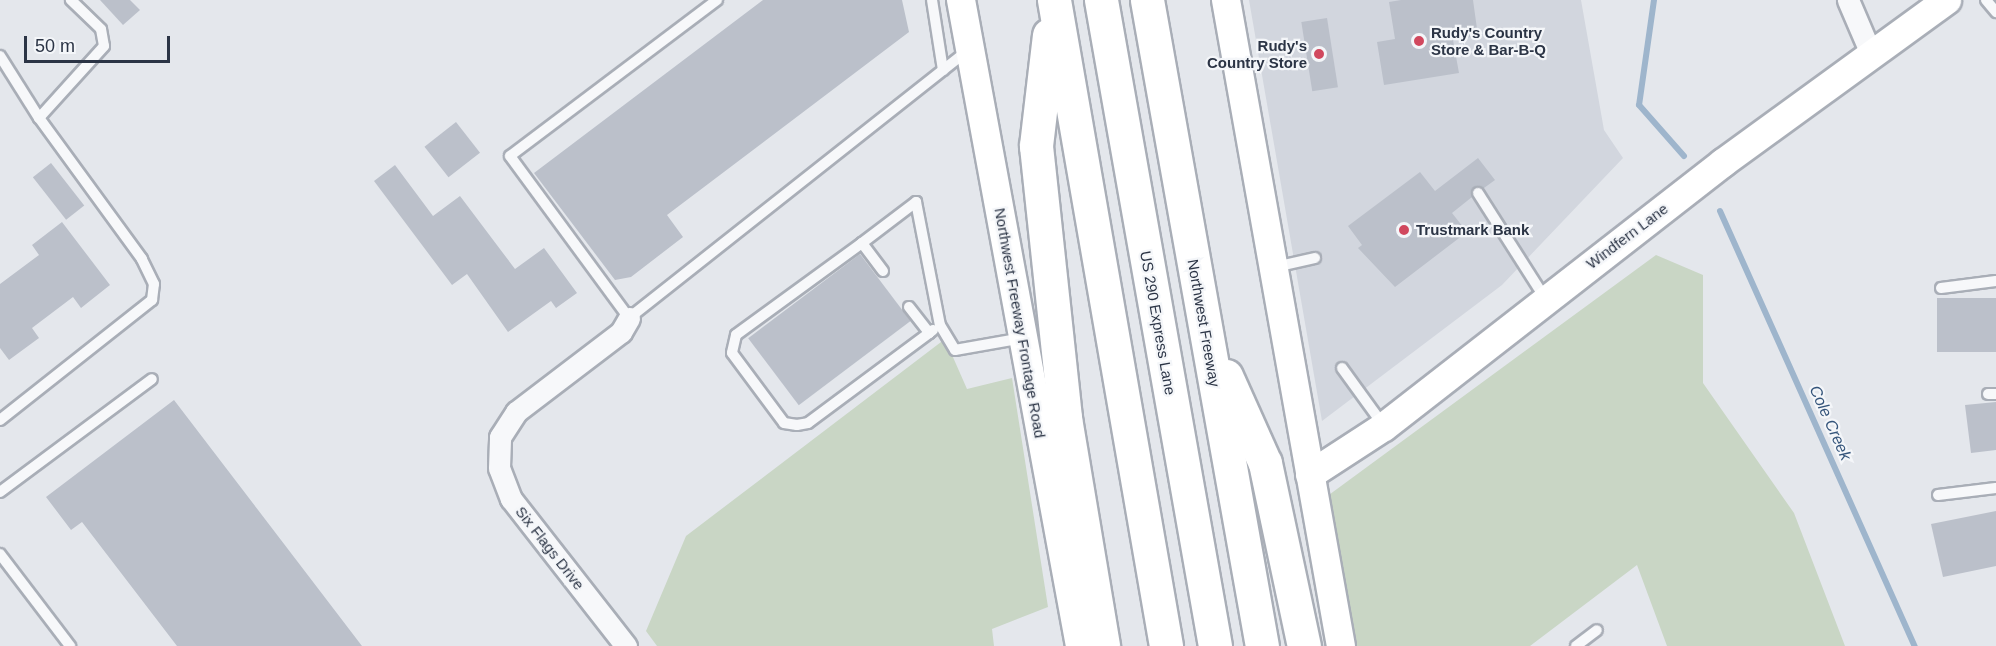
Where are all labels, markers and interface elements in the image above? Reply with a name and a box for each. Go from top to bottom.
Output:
place label: Rudy's Country Store & Bar-B-Q [1431,23,1546,58]
scale bar [27,24,172,62]
marker: Rudy's Country Store & Bar-B-Q [1412,34,1426,48]
text: 50 m [35,36,75,56]
place label: Rudy's Country Store [1207,36,1307,71]
marker: Rudy's Country Store [1312,47,1326,61]
street label: Windfern Lane [1583,199,1671,273]
street label: Northwest Freeway Frontage Road [991,206,1049,440]
place label: Trustmark Bank [1416,221,1529,239]
marker: Trustmark Bank [1397,223,1411,237]
street label: US 290 Express Lane [1136,250,1180,396]
street label: Northwest Freeway [1184,258,1224,388]
water label: Cole Creek [1805,383,1855,463]
street label: Six Flags Drive [512,503,588,593]

